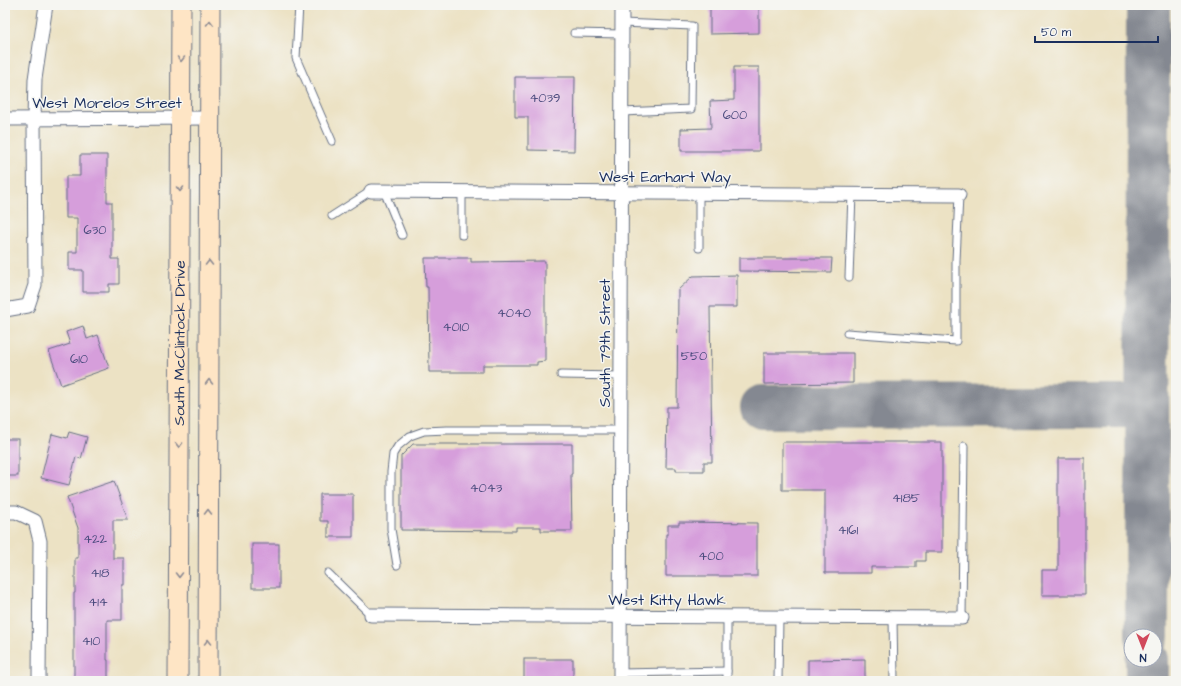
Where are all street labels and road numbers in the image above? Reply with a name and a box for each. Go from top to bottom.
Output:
street label: West Morelos Street [32,93,182,114]
street label: West Earhart Way [599,167,731,189]
street label: South McClintock Drive [169,260,191,426]
street label: South 79th Street [595,279,616,407]
street label: West Kitty Hawk [608,590,726,612]

